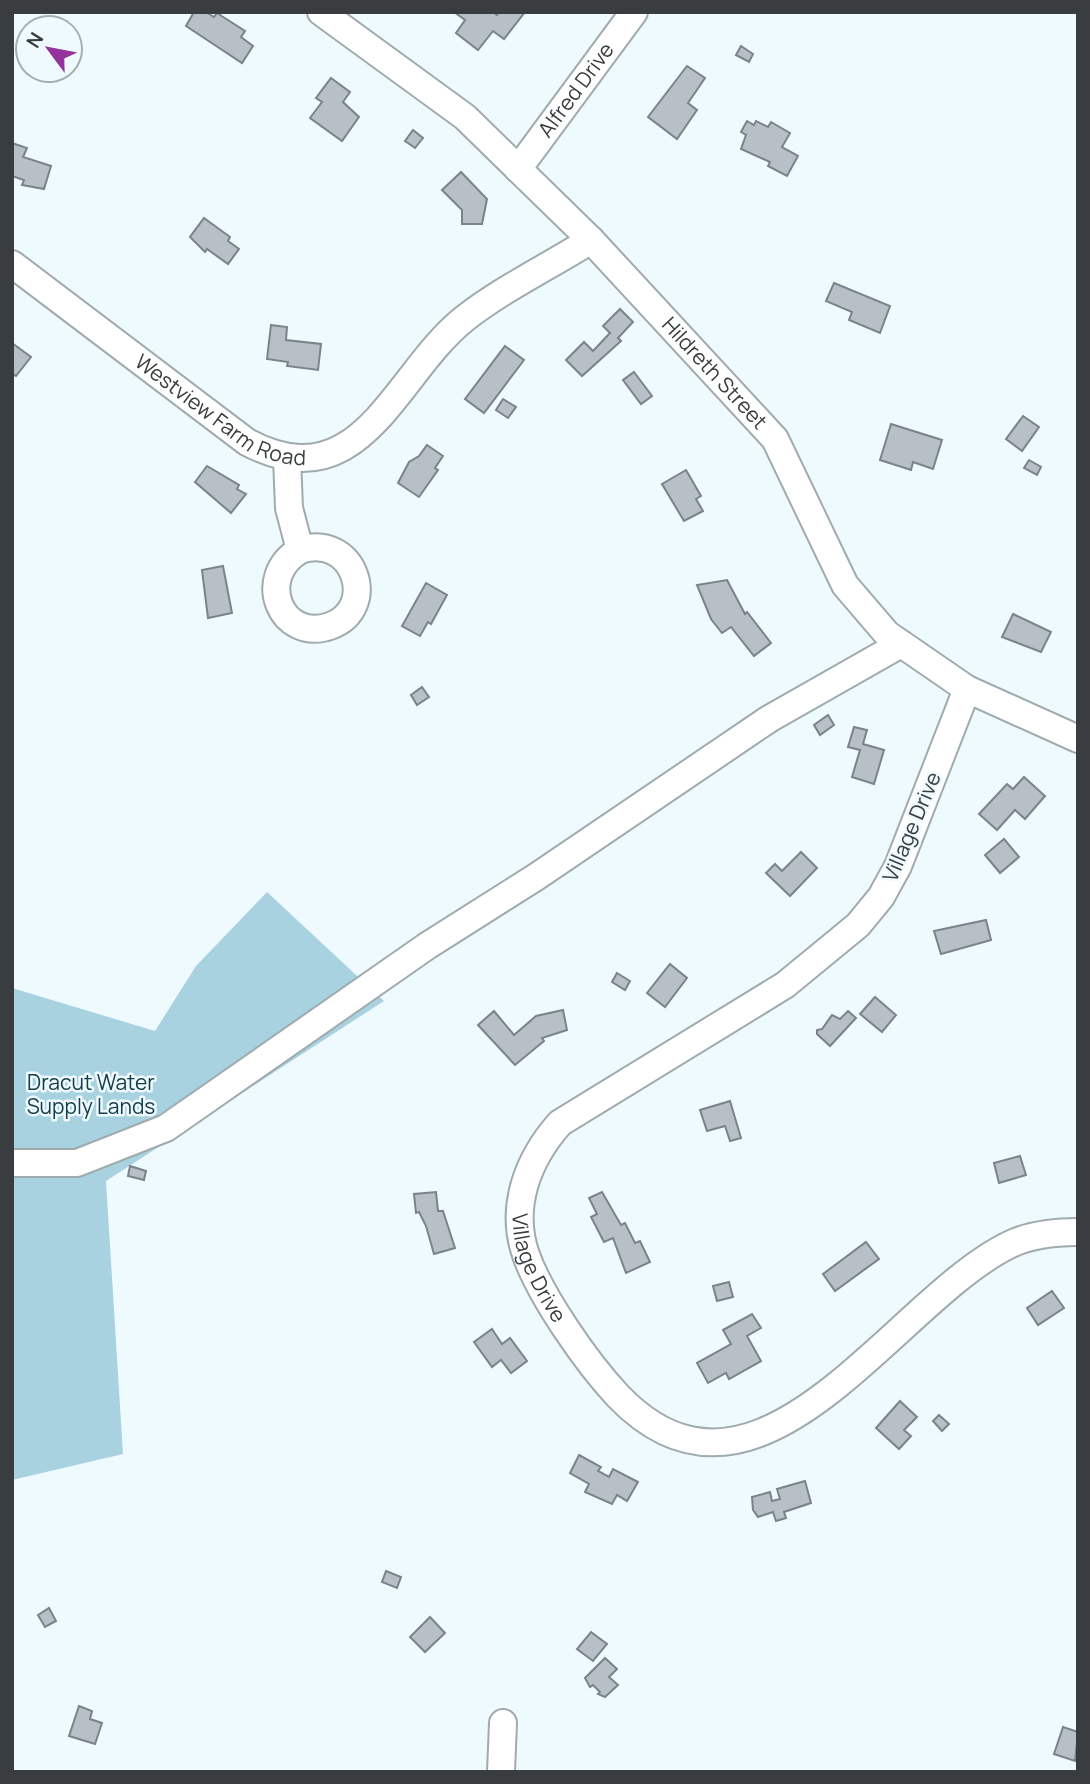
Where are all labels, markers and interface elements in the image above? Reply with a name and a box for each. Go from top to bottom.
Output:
north arrow [14,14,84,84]
text: N [20,27,49,53]
street label: Alfred Drive [531,37,620,143]
street label: Hildreth Street [656,311,774,435]
street label: Westview Farm Road [130,347,306,471]
street label: Village Drive [875,767,947,886]
park label: Dracut Water Supply Lands [27,1068,155,1120]
street label: Village Drive [507,1213,573,1327]

